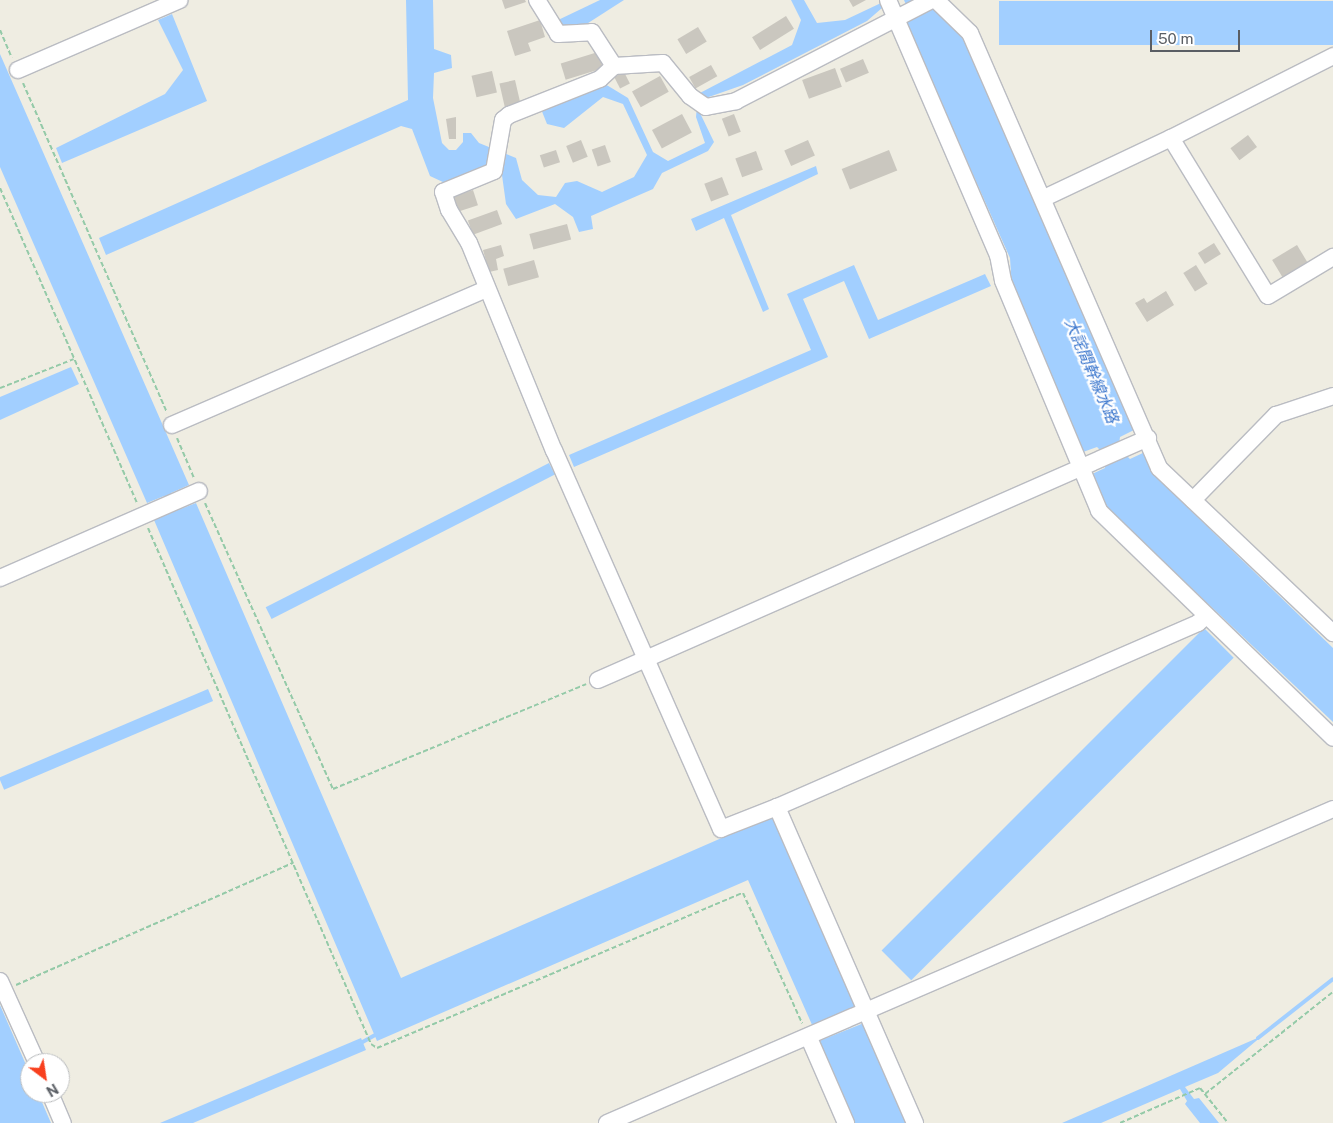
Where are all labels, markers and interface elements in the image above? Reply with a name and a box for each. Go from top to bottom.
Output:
scale bar [1153,20,1243,52]
text: 50 m [1158,30,1193,47]
water label: 大詫間幹線水路 [1060,316,1122,426]
north arrow [20,1053,70,1103]
text: N [43,1080,61,1100]

